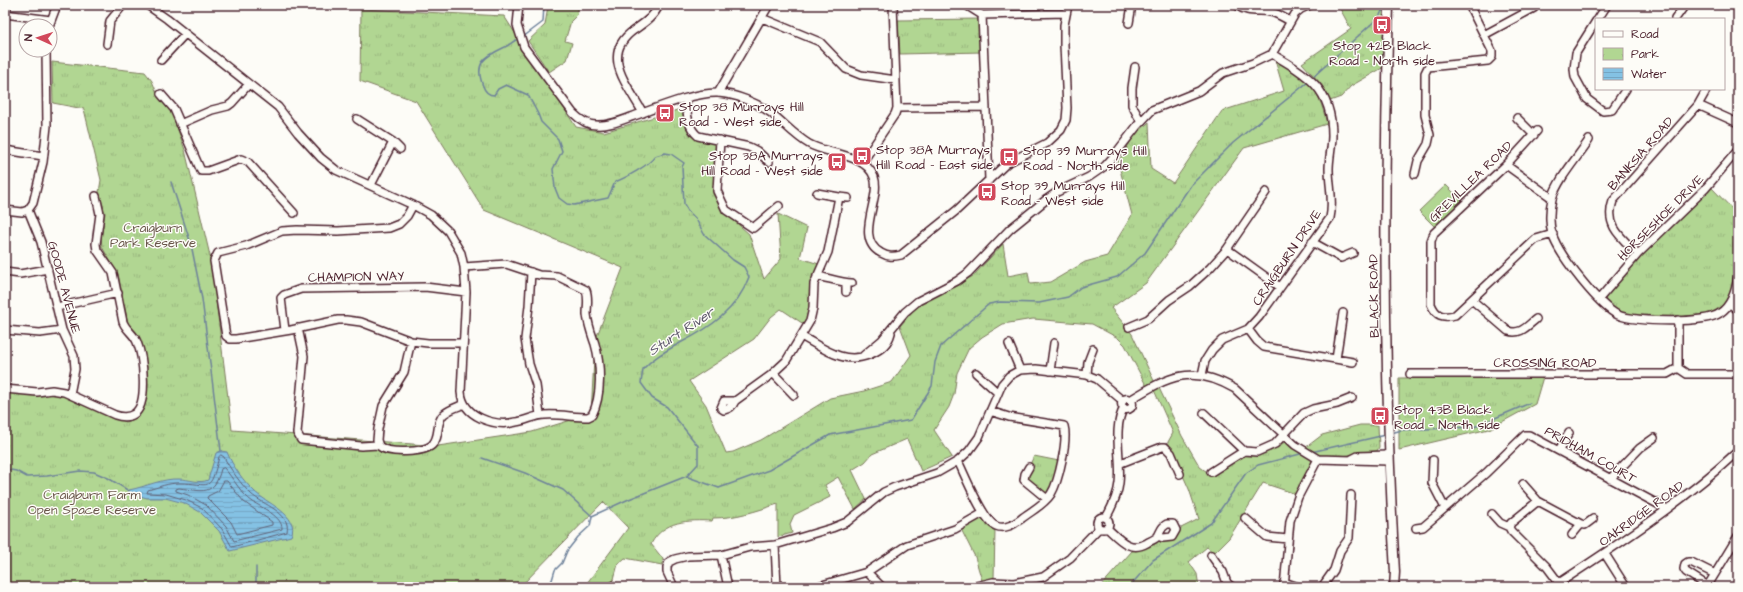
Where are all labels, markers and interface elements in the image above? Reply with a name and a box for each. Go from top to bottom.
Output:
bus stop icon: Stop 42B Black Road - North side [1371,14,1393,36]
north arrow [18,18,58,58]
legend [1595,18,1725,90]
text: Road [1631,26,1659,43]
text: N [21,34,36,41]
place label: Stop 42B Black Road - North side [1329,37,1435,70]
text: Park [1631,46,1659,63]
text: Water [1631,66,1667,83]
place label: Stop 38 Murrays Hill Road - West side [679,98,804,131]
bus stop icon: Stop 38 Murrays Hill Road - West side [654,102,676,124]
street label: BANKSIA ROAD [1604,113,1678,194]
street label: GREVILLEA ROAD [1425,137,1517,226]
place label: Stop 38A Murrays Hill Road - East side [876,141,993,174]
place label: Stop 39 Murrays Hill Road - North side [1023,142,1147,175]
bus stop icon: Stop 38A Murrays Hill Road - East side [851,145,873,167]
bus stop icon: Stop 39 Murrays Hill Road - North side [998,146,1020,168]
place label: Stop 38A Murrays Hill Road - West side [701,147,823,180]
bus stop icon: Stop 38A Murrays Hill Road - West side [826,151,848,173]
street label: HORSESHOE DRIVE [1614,170,1708,265]
place label: Stop 39 Murrays Hill Road - West side [1001,177,1125,210]
bus stop icon: Stop 39 Murrays Hill Road - West side [976,181,998,203]
street label: CRAIGBURN DRIVE [1248,206,1326,309]
park label: Craigburn Park Reserve [110,219,196,252]
street label: GOODE AVENUE [43,239,85,336]
street label: BLACK ROAD [1364,253,1384,338]
street label: CHAMPION WAY [308,267,404,287]
water label: Sturt River [644,302,720,361]
street label: CROSSING ROAD [1494,354,1597,372]
place label: Stop 43B Black Road - North side [1394,401,1500,434]
bus stop icon: Stop 43B Black Road - North side [1369,405,1391,427]
street label: PRIDHAM COURT [1541,422,1641,488]
street label: OAKRIDGE ROAD [1595,476,1688,551]
park label: Craigburn Farm Open Space Reserve [28,486,156,519]

